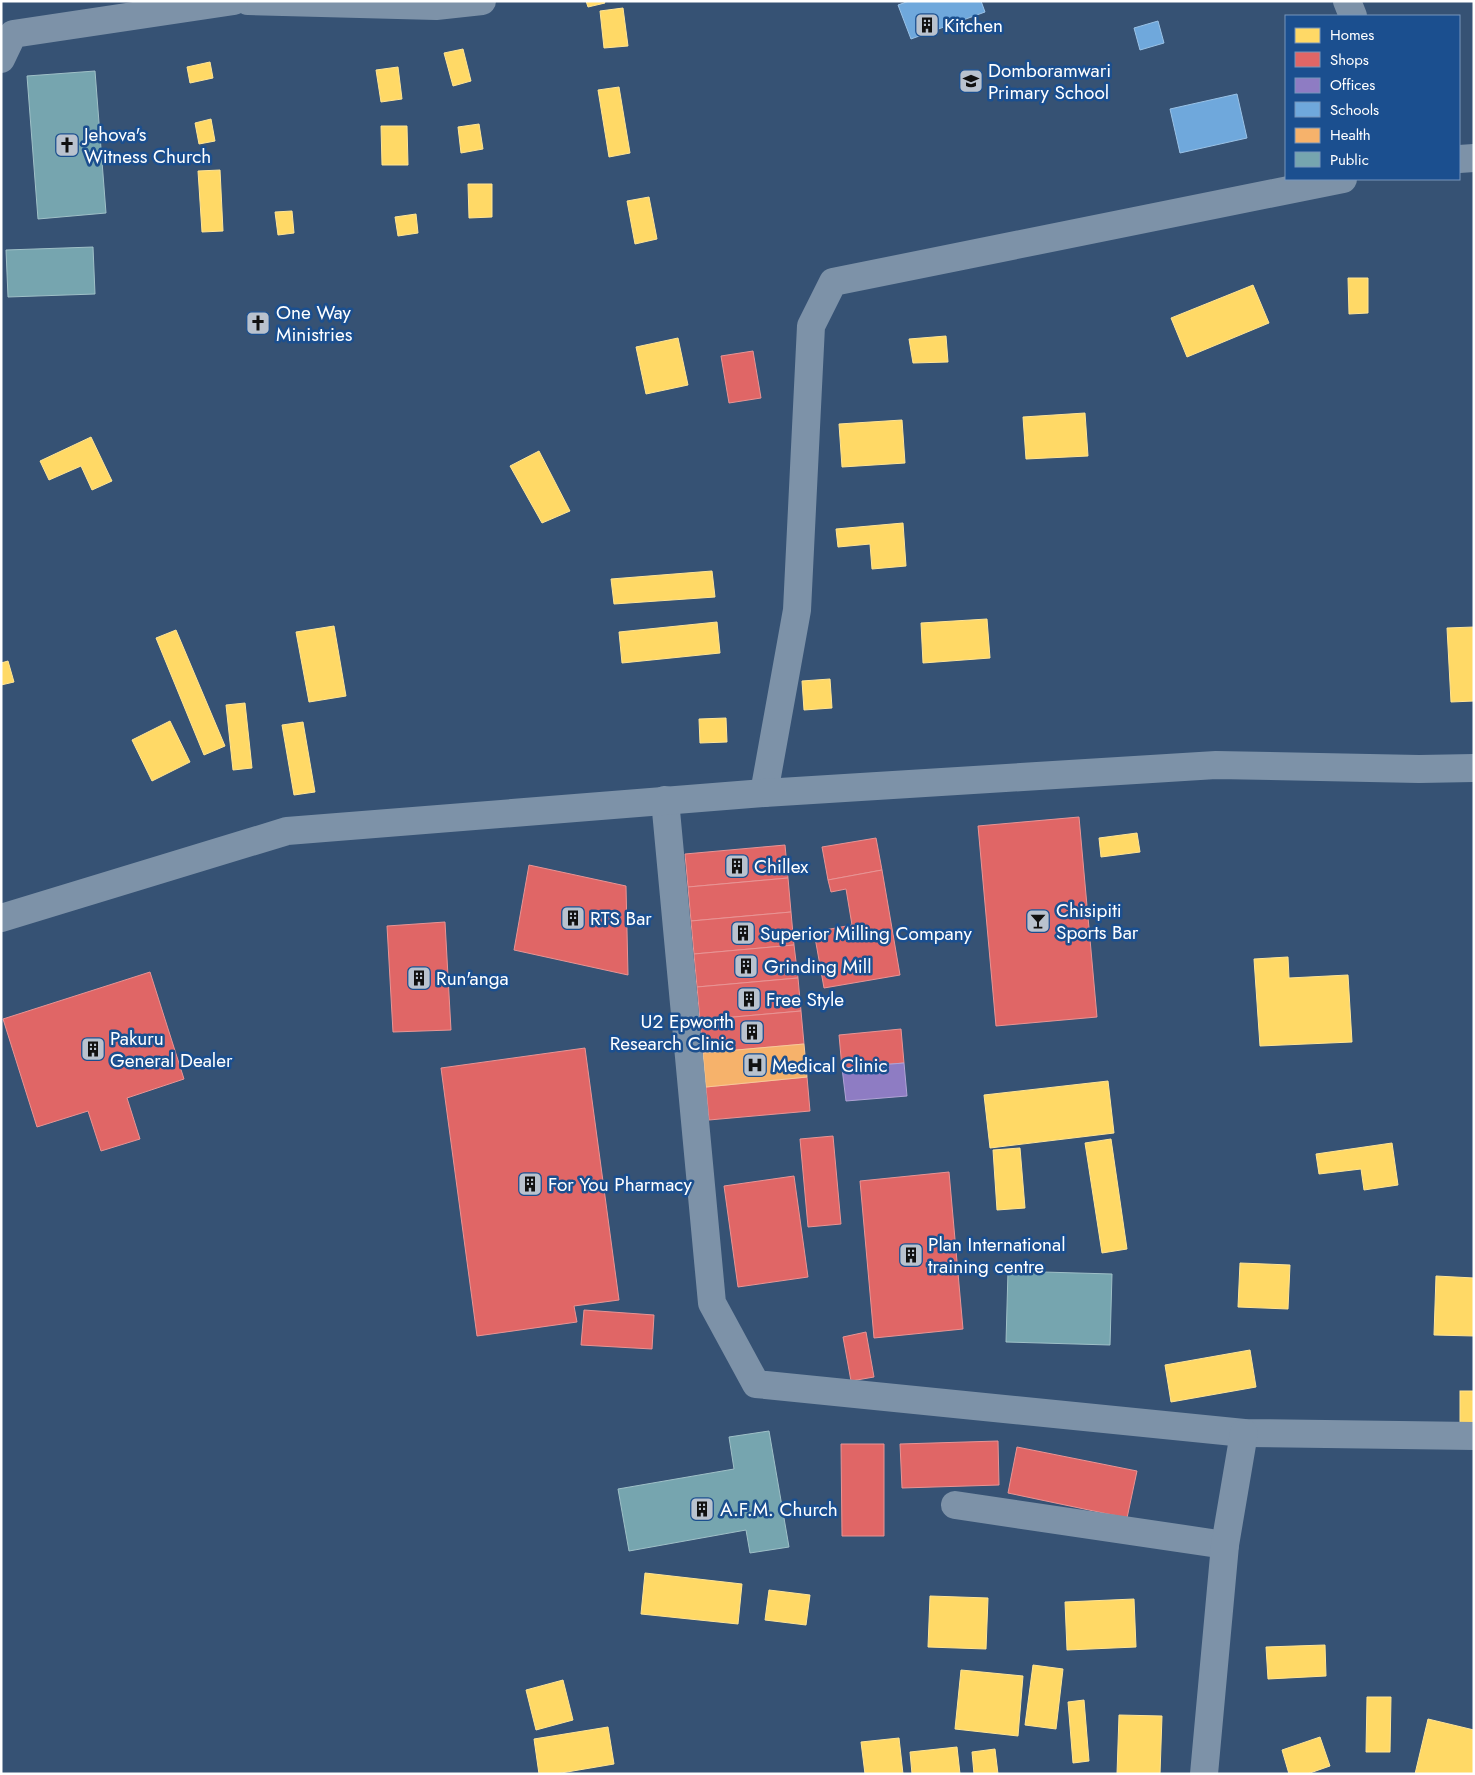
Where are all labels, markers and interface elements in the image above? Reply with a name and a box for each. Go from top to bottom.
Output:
building icon: Kitchen [914,12,940,38]
place label: Kitchen [944,12,1003,39]
legend [1285,15,1460,180]
text: Homes [1330,24,1374,46]
text: Shops [1330,49,1369,71]
place label: Domboramwari Primary School [988,57,1111,106]
school or university icon: Domboramwari Primary School [958,68,984,94]
text: Offices [1330,74,1375,96]
text: Schools [1330,99,1379,121]
place label: Jehova's Witness Church [81,121,211,170]
text: Health [1330,124,1371,146]
church icon: Jehova's Witness Church [54,132,80,158]
text: Public [1330,149,1369,171]
place label: One Way Ministries [276,299,353,348]
church icon: One Way Ministries [245,310,271,336]
building icon: Chillex [724,853,750,879]
place label: Chillex [754,853,808,880]
place label: Chisipiti Sports Bar [1056,897,1139,946]
building icon: RTS Bar [560,905,586,931]
place label: RTS Bar [590,905,652,932]
bar icon: Chisipiti Sports Bar [1025,908,1051,934]
building icon: Superior Milling Company [730,920,756,946]
place label: Superior Milling Company [760,920,973,947]
building icon: Grinding Mill [733,953,759,979]
place label: Grinding Mill [764,953,872,980]
building icon: Run'anga [406,965,432,991]
place label: Run'anga [436,965,509,992]
building icon: Free Style [736,986,762,1012]
place label: Free Style [766,986,844,1013]
place label: U2 Epworth Research Clinic [610,1008,734,1057]
building icon: U2 Epworth Research Clinic [739,1019,765,1045]
place label: Pakuru General Dealer [110,1025,233,1074]
building icon: Pakuru General Dealer [80,1036,106,1062]
hospital icon: Medical Clinic [742,1052,768,1078]
place label: Medical Clinic [772,1052,888,1079]
building icon: For You Pharmacy [517,1171,543,1197]
place label: For You Pharmacy [548,1171,692,1198]
place label: Plan International training centre [928,1231,1066,1280]
building icon: Plan International training centre [898,1242,924,1268]
building icon: A.F.M. Church [689,1496,715,1522]
place label: A.F.M. Church [720,1496,838,1523]

